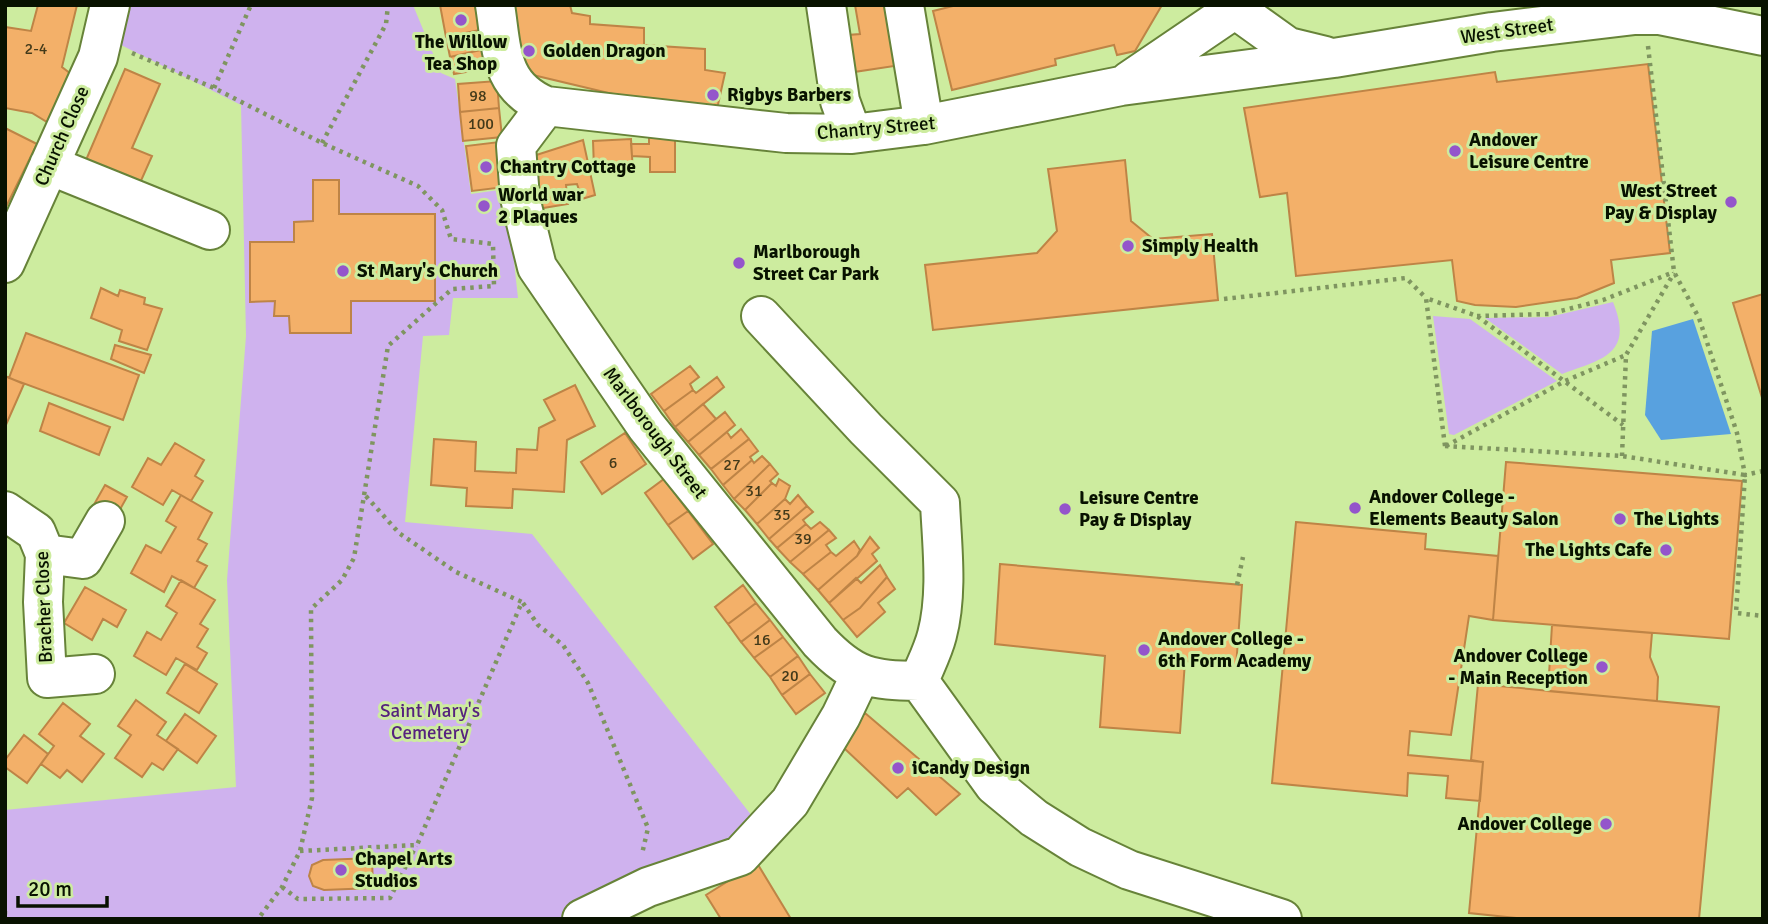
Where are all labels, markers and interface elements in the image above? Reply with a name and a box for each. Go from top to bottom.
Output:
marker: The Willow Tea Shop [453,12,469,28]
street label: West Street [1459,13,1555,49]
place label: The Willow Tea Shop [415,30,508,76]
house number: 2-4 [25,39,48,59]
place label: Golden Dragon [543,39,666,63]
marker: Golden Dragon [521,43,537,59]
street label: Church Close [29,82,95,190]
place label: Rigbys Barbers [727,83,851,107]
house number: 98 [469,86,487,106]
marker: Rigbys Barbers [705,87,721,103]
street label: Chantry Street [816,111,936,145]
house number: 100 [468,114,494,134]
place label: Andover Leisure Centre [1469,128,1589,174]
marker: Andover Leisure Centre [1447,143,1463,159]
place label: Chantry Cottage [500,155,636,179]
marker: Chantry Cottage [478,159,494,175]
place label: West Street Pay & Display [1604,179,1718,225]
place label: World war 2 Plaques [498,183,584,229]
marker: West Street Pay & Display [1723,194,1739,210]
marker: World war 2 Plaques [476,198,492,214]
place label: Simply Health [1142,234,1259,258]
marker: Simply Health [1120,238,1136,254]
place label: Marlborough Street Car Park [753,240,879,286]
marker: Marlborough Street Car Park [731,255,747,271]
place label: St Mary's Church [357,259,498,283]
marker: St Mary's Church [335,263,351,279]
street label: Marlborough Street [598,363,712,504]
house number: 6 [609,453,617,473]
house number: 27 [723,455,741,475]
house number: 31 [745,481,763,501]
place label: Andover College - Elements Beauty Salon [1369,485,1559,531]
place label: Leisure Centre Pay & Display [1079,486,1199,532]
marker: Andover College - Elements Beauty Salon [1347,500,1363,516]
marker: Leisure Centre Pay & Display [1057,501,1073,517]
house number: 35 [773,505,791,525]
place label: The Lights [1634,507,1719,531]
marker: The Lights [1612,511,1628,527]
house number: 39 [794,529,812,549]
place label: The Lights Cafe [1525,538,1652,562]
marker: The Lights Cafe [1658,542,1674,558]
street label: Bracher Close [30,551,58,663]
place label: Andover College - 6th Form Academy [1158,627,1312,673]
house number: 16 [753,630,771,650]
marker: Andover College - 6th Form Academy [1136,642,1152,658]
place label: Andover College - Main Reception [1448,644,1588,690]
marker: Andover College - Main Reception [1594,659,1610,675]
house number: 20 [781,666,799,686]
park label: Saint Mary's Cemetery [380,699,480,745]
place label: iCandy Design [912,756,1030,780]
marker: iCandy Design [890,760,906,776]
place label: Andover College [1457,812,1592,836]
marker: Andover College [1598,816,1614,832]
place label: Chapel Arts Studios [355,847,452,893]
marker: Chapel Arts Studios [333,862,349,878]
scale bar [18,864,107,908]
text: 20 m [28,876,72,902]

